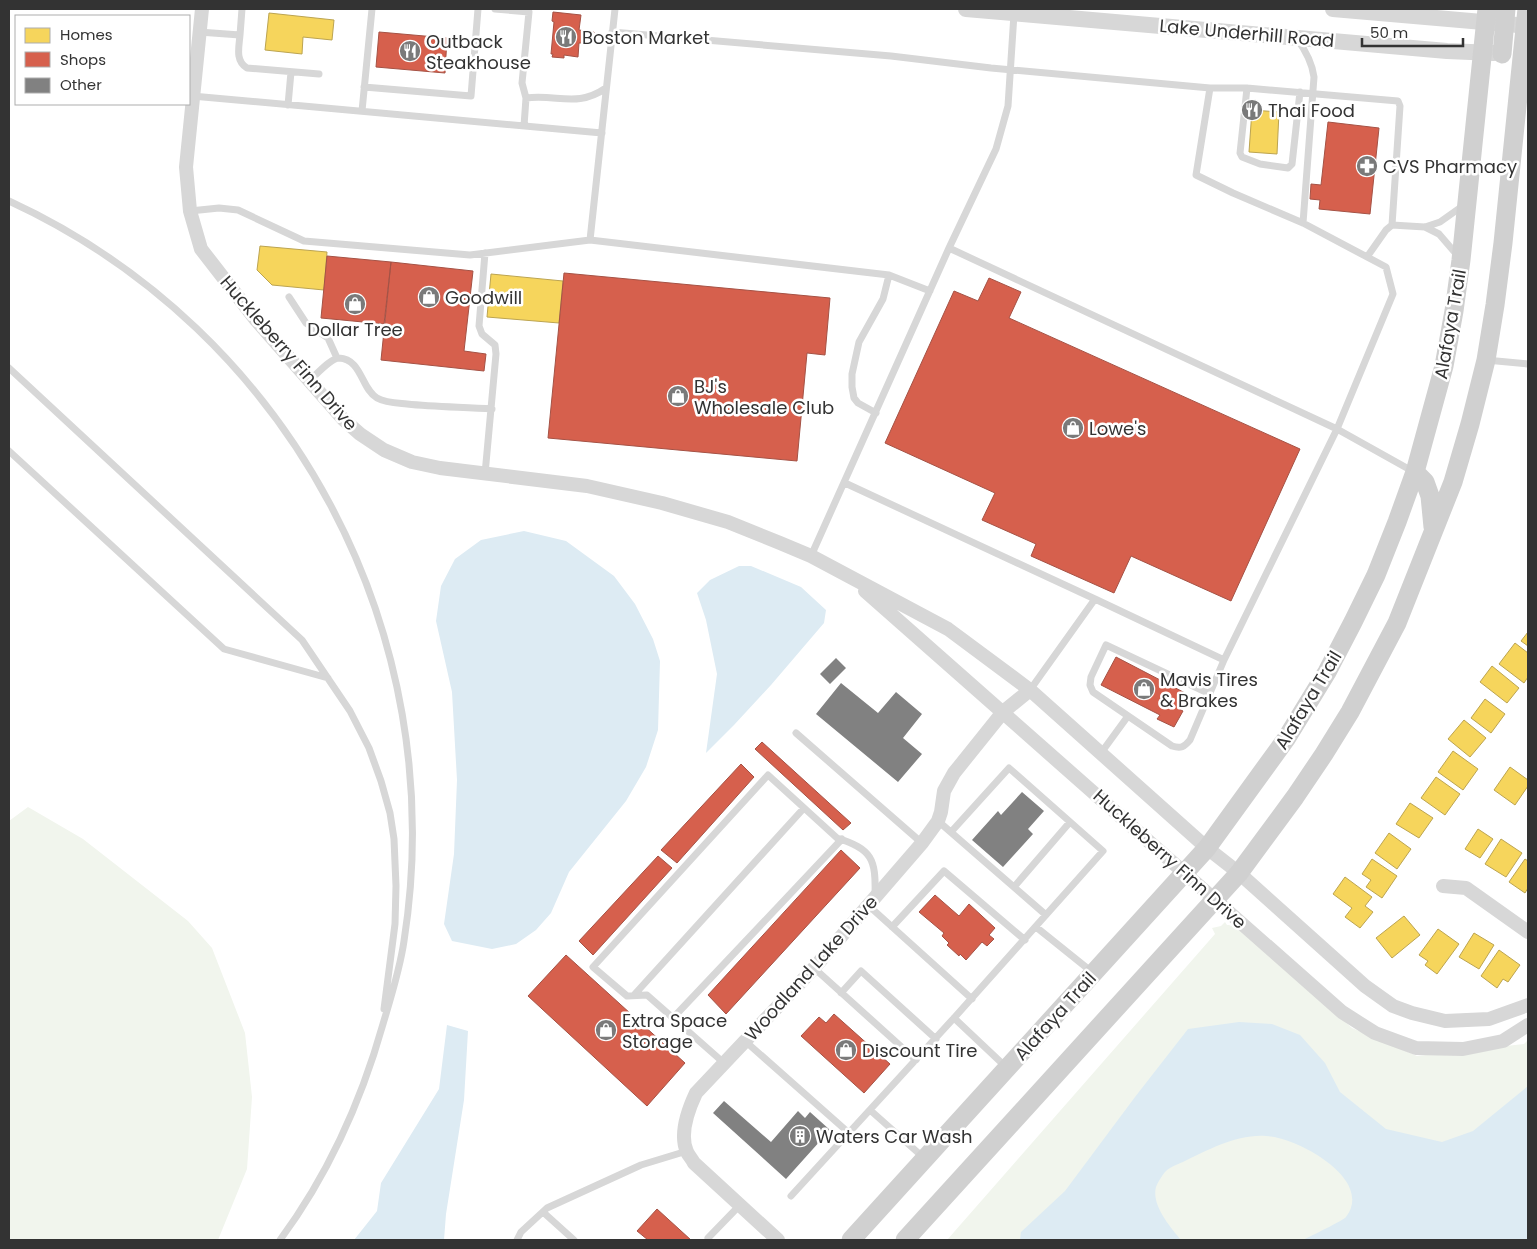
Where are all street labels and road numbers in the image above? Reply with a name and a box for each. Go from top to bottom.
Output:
street label: Lake Underhill Road [1159,13,1335,53]
street label: Alafaya Trail [1428,267,1472,381]
street label: Huckleberry Finn Drive [215,270,363,436]
street label: Alafaya Trail [1269,646,1347,754]
street label: Huckleberry Finn Drive [1088,783,1252,935]
street label: Woodland Lake Drive [739,890,883,1046]
street label: Alafaya Trail [1008,966,1102,1066]

